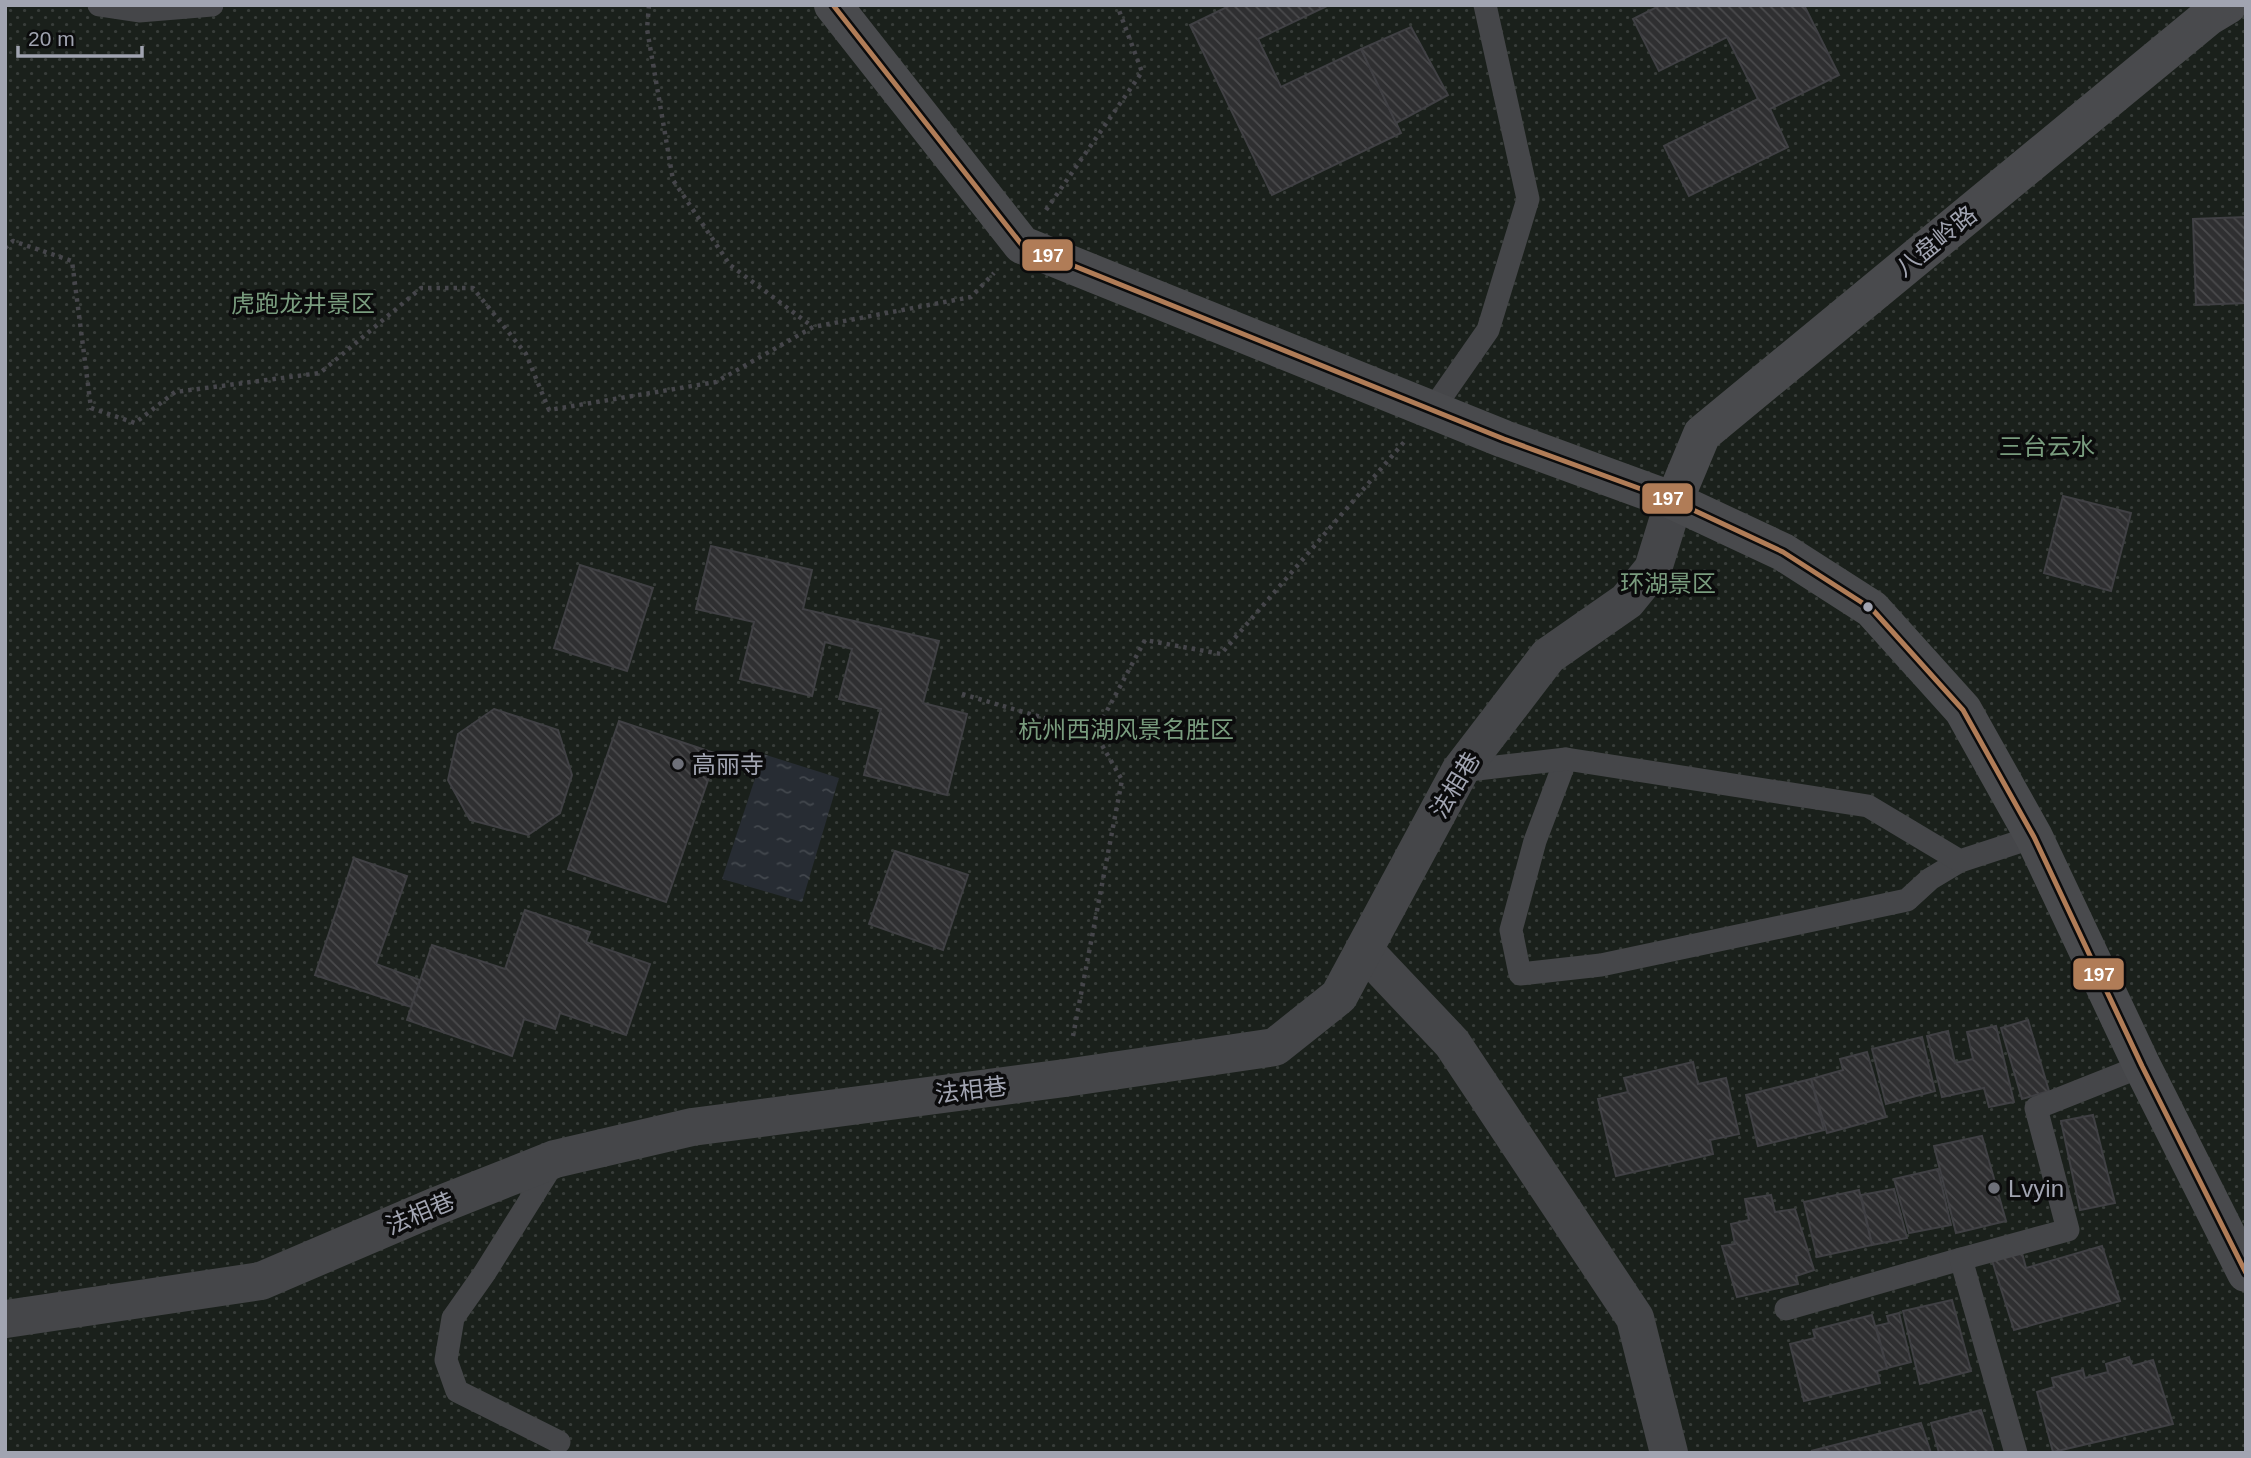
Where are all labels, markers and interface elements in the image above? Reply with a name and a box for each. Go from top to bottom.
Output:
scale bar [18,14,142,58]
text: 20 m [28,27,75,50]
street label: 八盘岭路 [1890,200,1982,282]
line badge: 197 [1021,238,1074,272]
text: 197 [1032,245,1064,266]
park label: 虎跑龙井景区 [231,290,375,317]
park label: 三台云水 [1999,433,2095,460]
line badge: 197 [1641,482,1694,515]
text: 197 [1652,488,1684,509]
park label: 环湖景区 [1620,570,1716,597]
unlabelled marker [1861,600,1875,614]
park label: 杭州西湖风景名胜区 [1018,716,1234,743]
street label: 法相巷 [1425,747,1485,823]
place label: 高丽寺 [692,751,764,778]
marker: 高丽寺 [670,756,686,772]
line badge: 197 [2072,957,2125,991]
text: 197 [2083,964,2115,985]
street label: 法相巷 [934,1072,1008,1108]
place label: Lvyin [2008,1175,2064,1202]
marker: Lvyin [1986,1180,2002,1196]
street label: 法相巷 [382,1187,458,1239]

